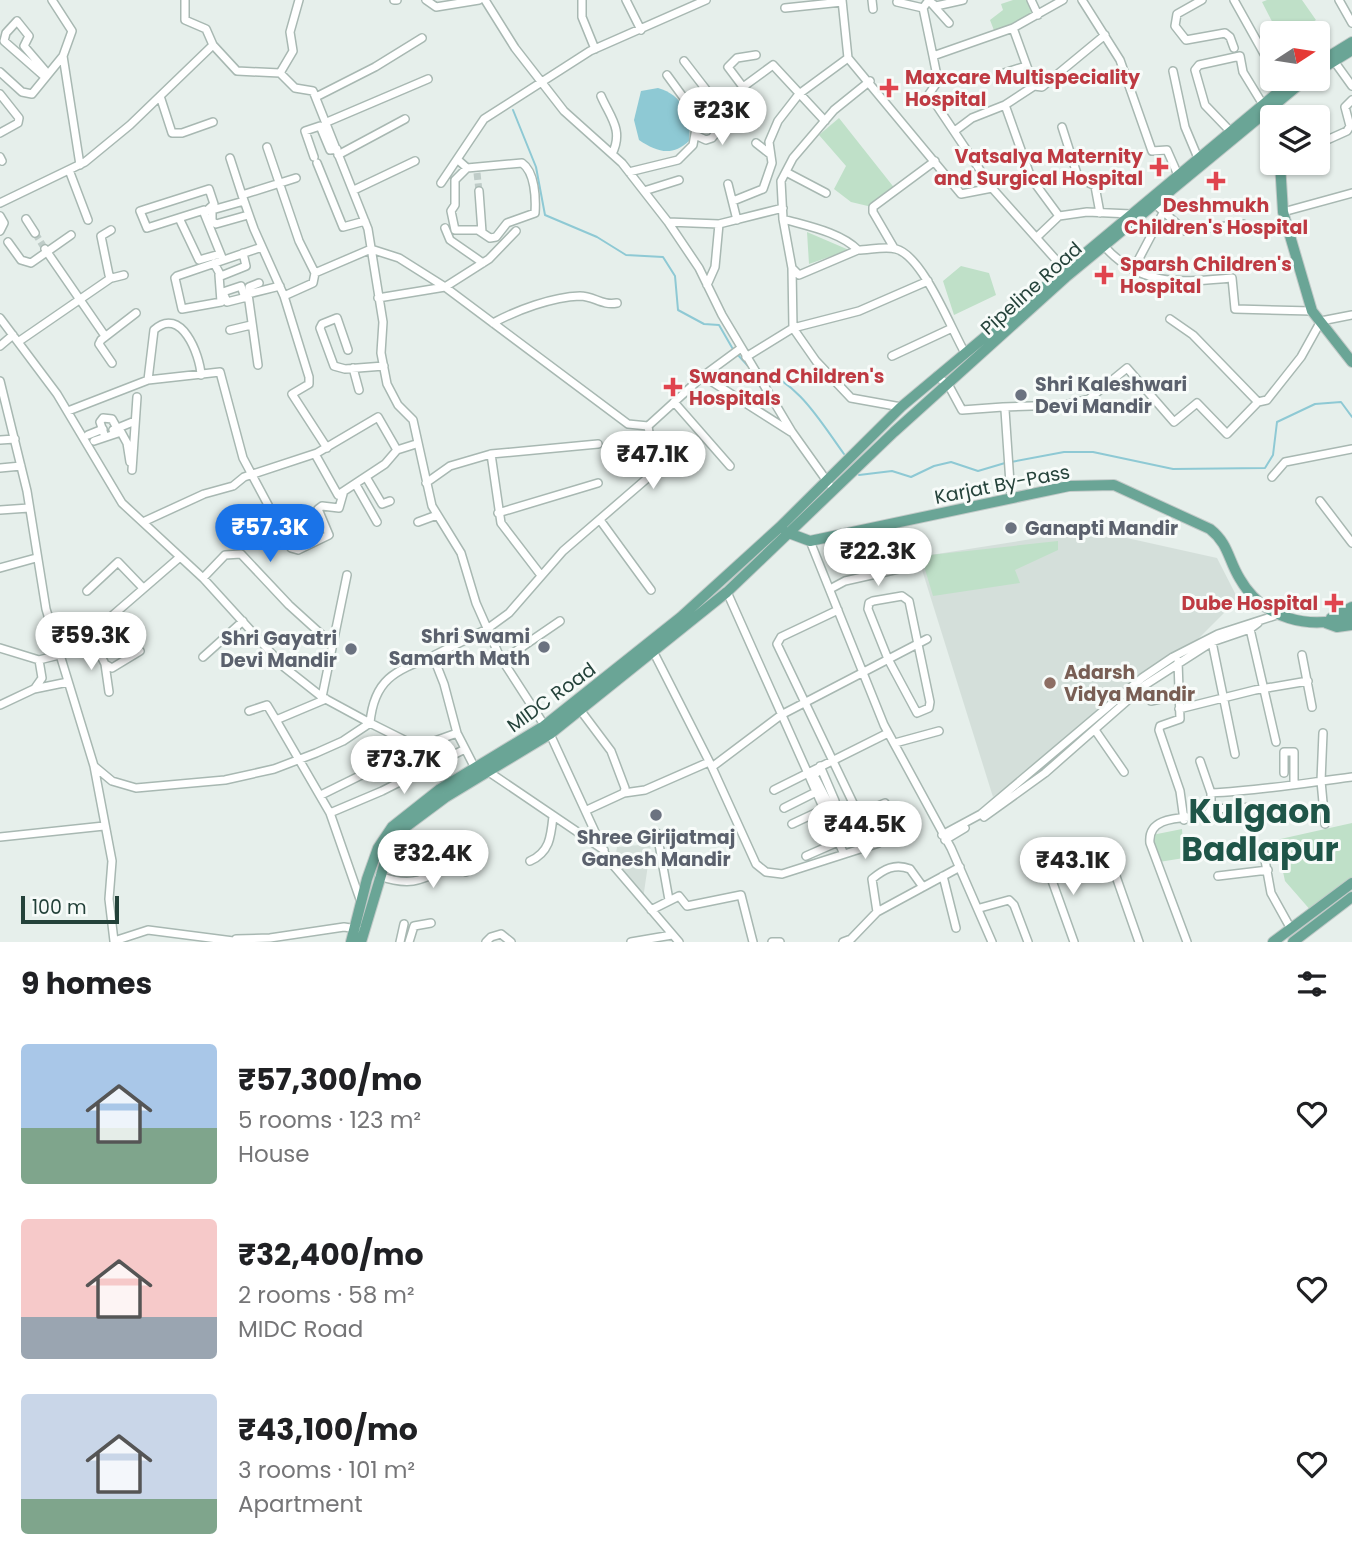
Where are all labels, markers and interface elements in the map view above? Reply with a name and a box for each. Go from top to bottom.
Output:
north arrow [1260,21,1330,91]
map controls [1260,21,1330,175]
place label: Maxcare Multispeciality Hospital [905,64,1141,113]
marker: Maxcare Multispeciality Hospital [879,78,899,98]
pin: ₹23K [681,88,763,147]
text: ₹23K [694,94,750,126]
button: layers [1260,105,1330,175]
place label: Vatsalya Maternity and Surgical Hospital [934,143,1144,192]
marker: Vatsalya Maternity and Surgical Hospital [1149,157,1169,177]
marker: Deshmukh Children's Hospital [1206,171,1226,191]
place label: Deshmukh Children's Hospital [1124,192,1308,241]
street label: Pipeline Road [975,235,1088,341]
place label: Sparsh Children's Hospital [1120,251,1292,300]
marker: Sparsh Children's Hospital [1094,265,1114,285]
place label: Swanand Children's Hospitals [689,363,884,412]
place label: Shri Kaleshwari Devi Mandir [1035,371,1187,420]
marker: Swanand Children's Hospitals [663,377,683,397]
marker: Shri Kaleshwari Devi Mandir [1013,387,1029,403]
pin: ₹47.1K [596,432,710,491]
text: ₹47.1K [617,438,689,470]
street label: Karjat By-Pass [932,458,1072,511]
pin: ₹57.3K [213,504,327,564]
text: ₹57.3K [231,511,309,543]
place label: Ganapti Mandir [1025,515,1178,542]
marker: Ganapti Mandir [1003,520,1019,536]
pin: ₹22.3K [821,528,935,588]
text: ₹22.3K [840,535,916,567]
place label: Dube Hospital [1181,590,1318,617]
marker: Dube Hospital [1324,593,1344,613]
pin: ₹59.3K [34,612,148,672]
text: ₹59.3K [51,619,131,651]
place label: Shri Swami Samarth Math [389,623,530,672]
place label: Shri Gayatri Devi Mandir [220,625,337,674]
marker: Shri Swami Samarth Math [536,639,552,655]
marker: Shri Gayatri Devi Mandir [343,641,359,657]
street label: MIDC Road [501,656,601,739]
place label: Adarsh Vidya Mandir [1064,659,1195,708]
marker: Adarsh Vidya Mandir [1042,675,1058,691]
pin: ₹73.7K [347,736,461,796]
text: ₹73.7K [367,743,441,775]
district label: Kulgaon Badlapur [1181,788,1339,873]
pin: ₹44.5K [808,802,922,861]
marker: Shree Girijatmaj Ganesh Mandir [648,807,664,823]
text: ₹44.5K [824,808,906,840]
place label: Shree Girijatmaj Ganesh Mandir [577,824,735,873]
pin: ₹32.4K [376,830,490,890]
text: ₹32.4K [394,837,472,869]
pin: ₹43.1K [1016,838,1130,897]
text: ₹43.1K [1036,844,1110,876]
scale bar [21,893,119,925]
text: 100 m [32,894,87,921]
text: 9 homes [21,962,152,1005]
icon: filters [1293,965,1331,1003]
text: ₹57,300/mo [238,1058,422,1101]
icon: home [77,1072,161,1156]
icon: heart [1293,1095,1331,1133]
text: 5 rooms · 123 m² [238,1104,421,1136]
text: House [238,1138,310,1170]
text: ₹32,400/mo [238,1233,424,1276]
icon: home [77,1247,161,1331]
icon: heart [1293,1270,1331,1308]
text: 2 rooms · 58 m² [238,1279,415,1311]
text: MIDC Road [238,1313,363,1345]
text: ₹43,100/mo [238,1408,418,1451]
icon: home [77,1422,161,1506]
icon: heart [1293,1445,1331,1483]
text: 3 rooms · 101 m² [238,1454,415,1486]
text: Apartment [238,1488,363,1520]

